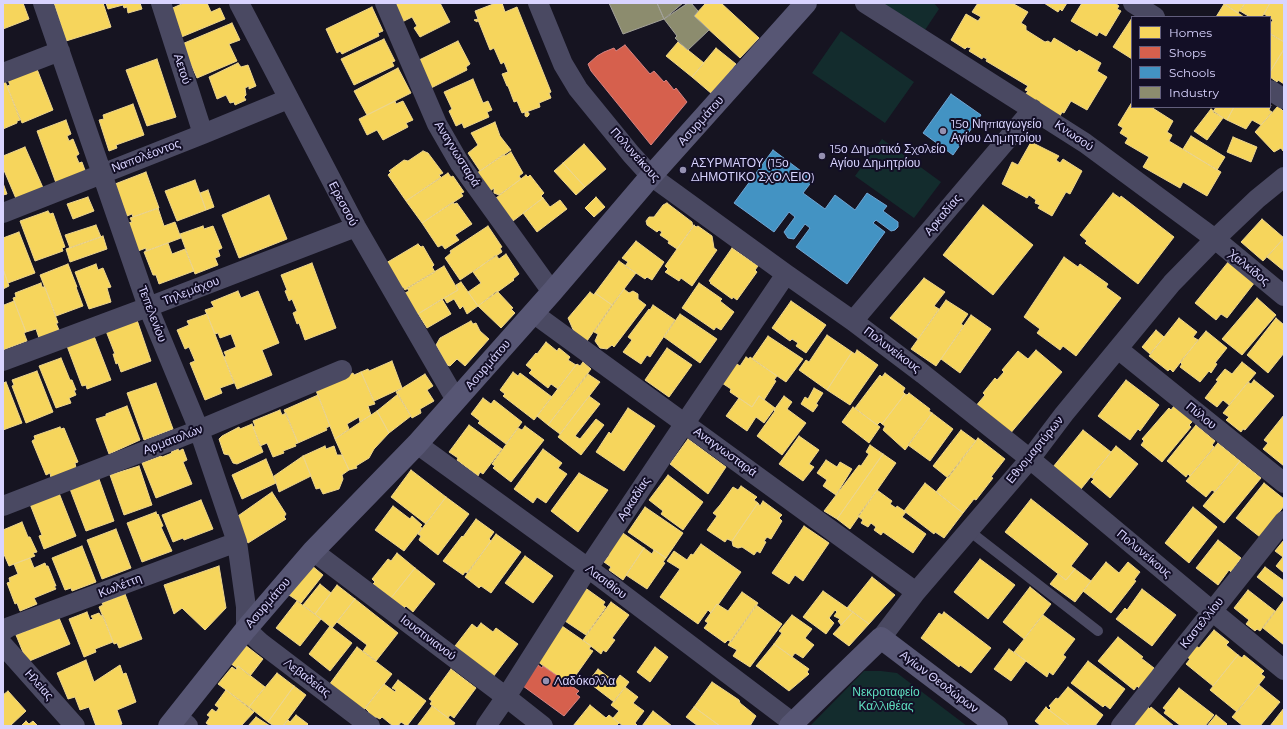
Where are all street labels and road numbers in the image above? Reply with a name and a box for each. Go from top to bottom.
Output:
street label: Αετού [170,52,194,86]
street label: Ασυρμάτου [675,93,727,149]
street label: Αναγνωσταρά [431,118,483,190]
street label: Κνωσού [1052,118,1096,154]
street label: Πολυνείκους [607,125,663,185]
street label: Ναπολέοντος [110,136,182,176]
street label: Ερεσσού [325,179,361,229]
street label: Αρκαδίας [922,191,964,239]
street label: Χαλκίδος [1226,247,1272,289]
street label: Τηλεμάχου [161,274,221,308]
street label: Τεπελενίου [135,284,169,344]
street label: Πολυνείκους [861,324,923,376]
street label: Ασυρμάτου [462,337,514,393]
street label: Πύλου [1183,399,1219,433]
street label: Εθνομαρτύρων [1003,413,1067,487]
street label: Αρματολών [141,422,205,458]
street label: Αναγνωσταρά [691,424,759,480]
street label: Αρκαδίας [614,474,654,524]
street label: Πολυνείκους [1114,527,1174,581]
street label: Λασιθίου [583,562,629,602]
street label: Κωλέττη [96,571,144,601]
street label: Ασυρμάτου [242,575,294,631]
street label: Καστελλίου [1177,595,1227,651]
street label: Ιουστινιανού [397,612,459,664]
street label: Αγίων Θεοδώρων [897,648,981,716]
street label: Λεβαδείας [281,656,333,700]
street label: Ηλείας [22,667,56,703]

